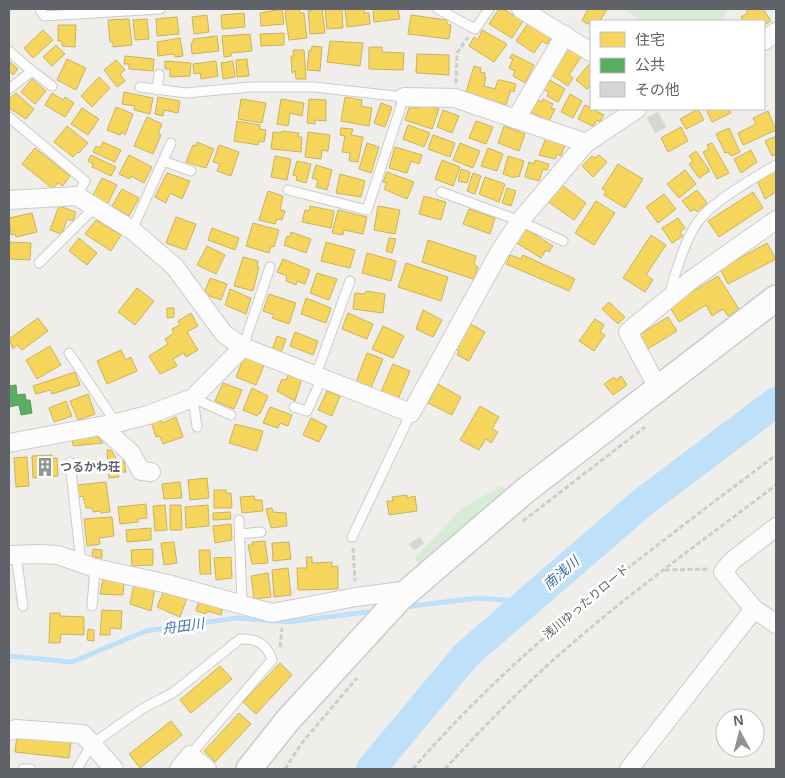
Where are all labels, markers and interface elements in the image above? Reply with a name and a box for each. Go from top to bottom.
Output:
legend [590,20,765,110]
text: 住宅 [635,31,665,48]
text: 公共 [635,56,665,73]
text: その他 [635,81,680,98]
building icon: つるかわ荘 [34,456,56,478]
place label: つるかわ荘 [60,460,120,474]
water label: 南浅川 [540,552,584,593]
street label: 浅川ゆったりロード [540,562,632,642]
water label: 舟田川 [161,615,207,637]
north arrow [715,708,765,758]
text: N [732,712,744,729]

